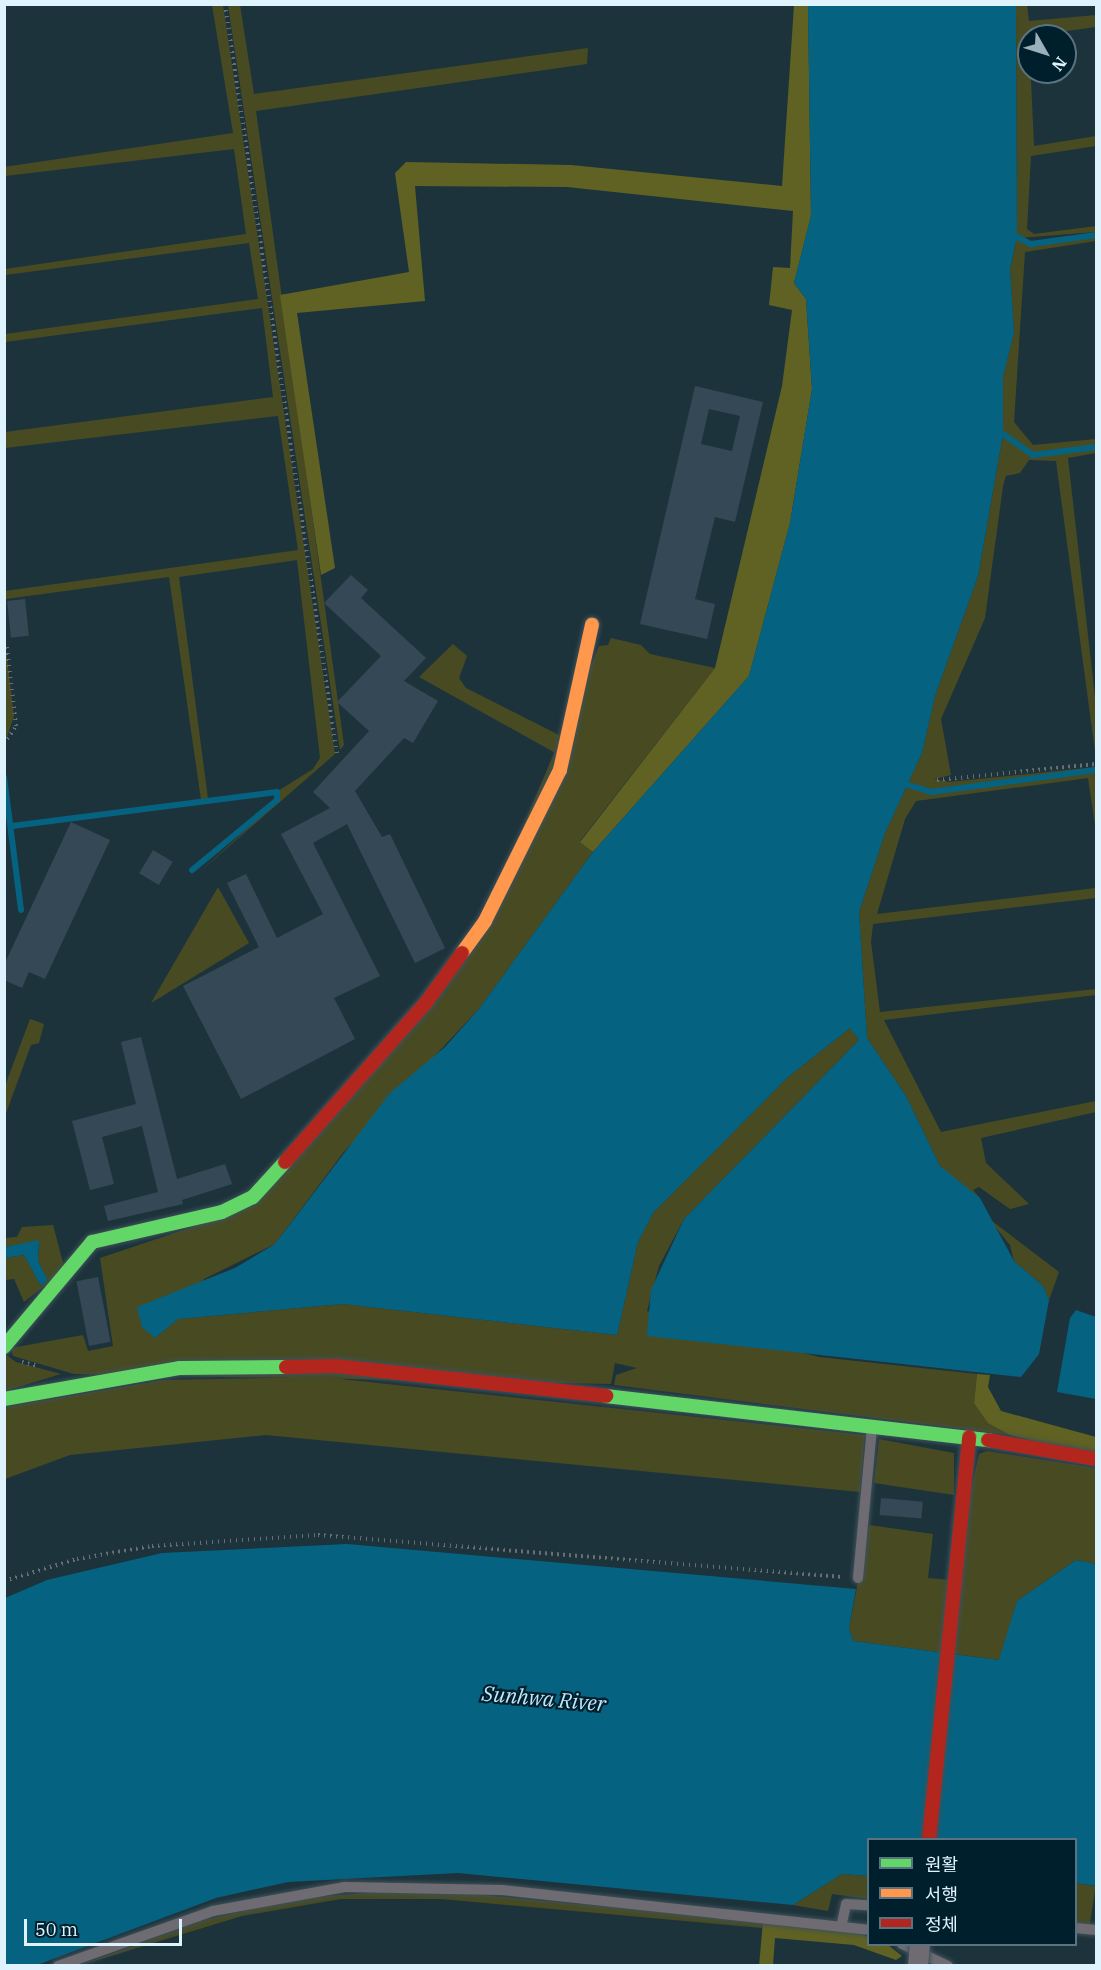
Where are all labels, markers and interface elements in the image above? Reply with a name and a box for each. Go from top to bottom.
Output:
north arrow [1017,24,1077,84]
text: N [1048,53,1071,75]
water label: Sunhwa River [481,1680,607,1716]
legend [867,1838,1077,1946]
text: 원활 [925,1853,958,1876]
text: 서행 [925,1883,958,1906]
scale bar [27,1907,184,1945]
text: 정체 [925,1913,958,1936]
text: 50 m [35,1918,78,1941]

